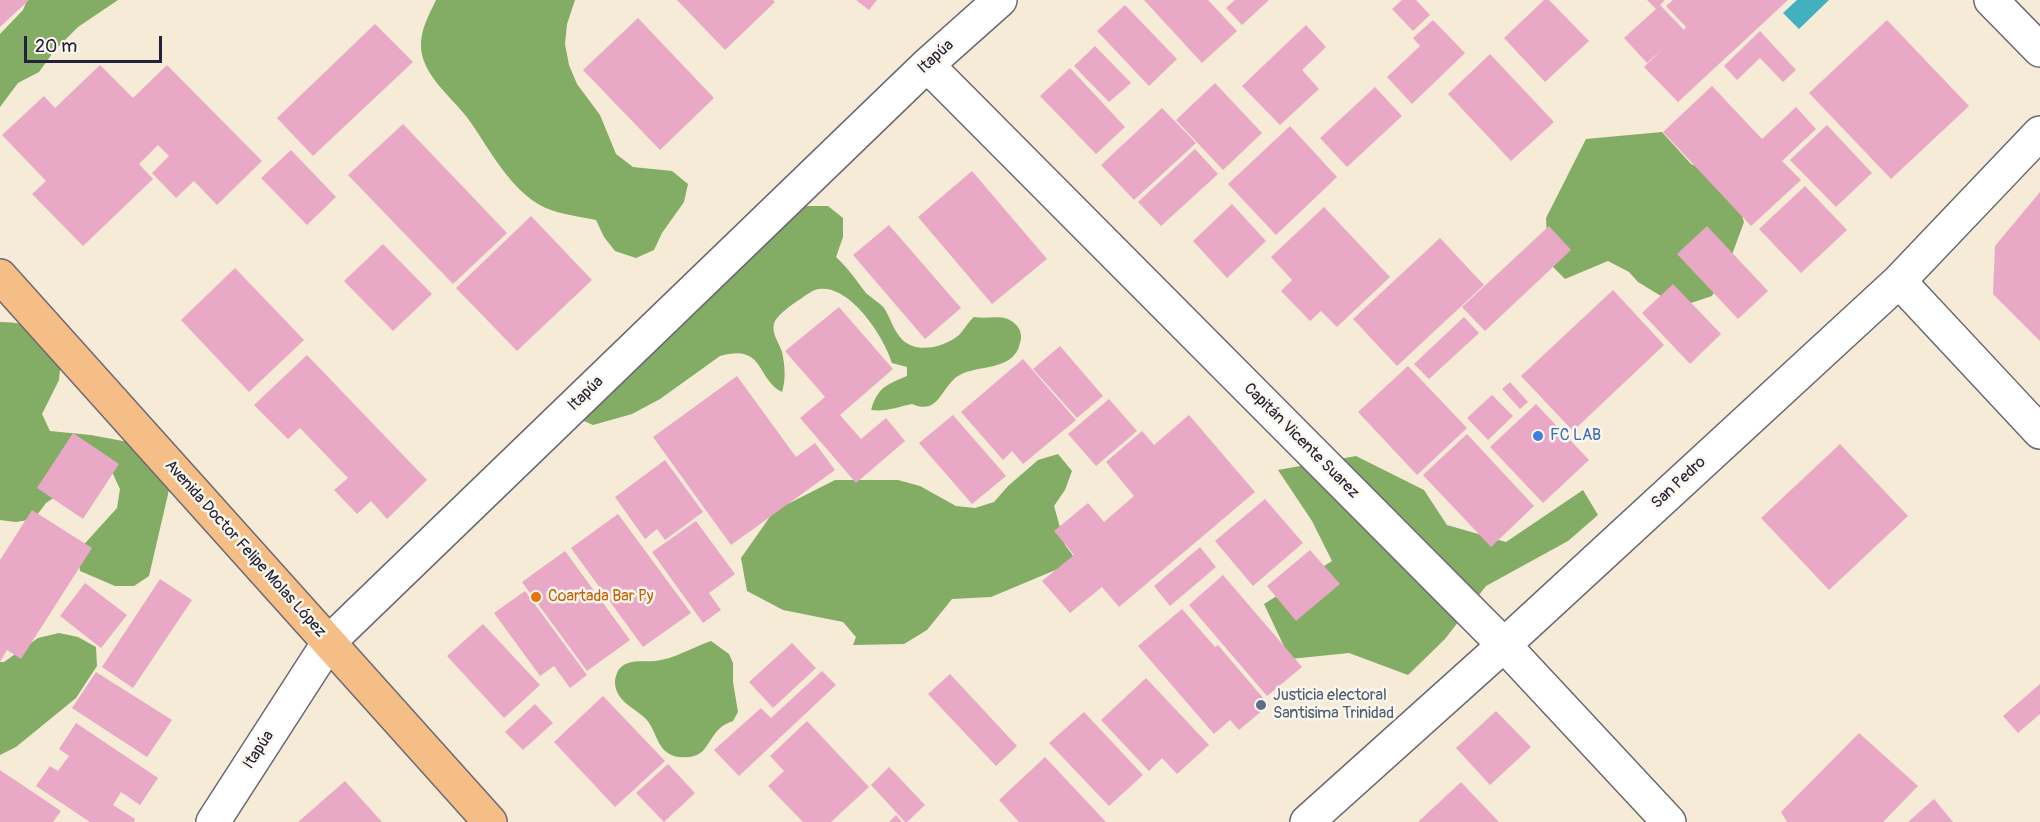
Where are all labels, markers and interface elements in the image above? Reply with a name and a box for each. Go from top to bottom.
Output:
scale bar [27,24,165,62]
text: 20 m [35,35,77,58]
street label: Itapúa [914,36,958,78]
street label: Itapúa [564,373,608,415]
street label: Capitán Vicente Suarez [1239,379,1363,503]
place label: FC LAB [1550,426,1601,446]
marker: FC LAB [1531,429,1545,443]
street label: San Pedro [1648,453,1710,513]
street label: Avenida Doctor Felipe Molas López [160,456,330,642]
place label: Coartada Bar Py [548,587,654,607]
marker: Coartada Bar Py [529,590,543,604]
place label: Justicia electoral Santisima Trinidad [1273,686,1394,724]
marker: Justicia electoral Santisima Trinidad [1254,698,1268,712]
street label: Itapúa [240,727,278,773]

